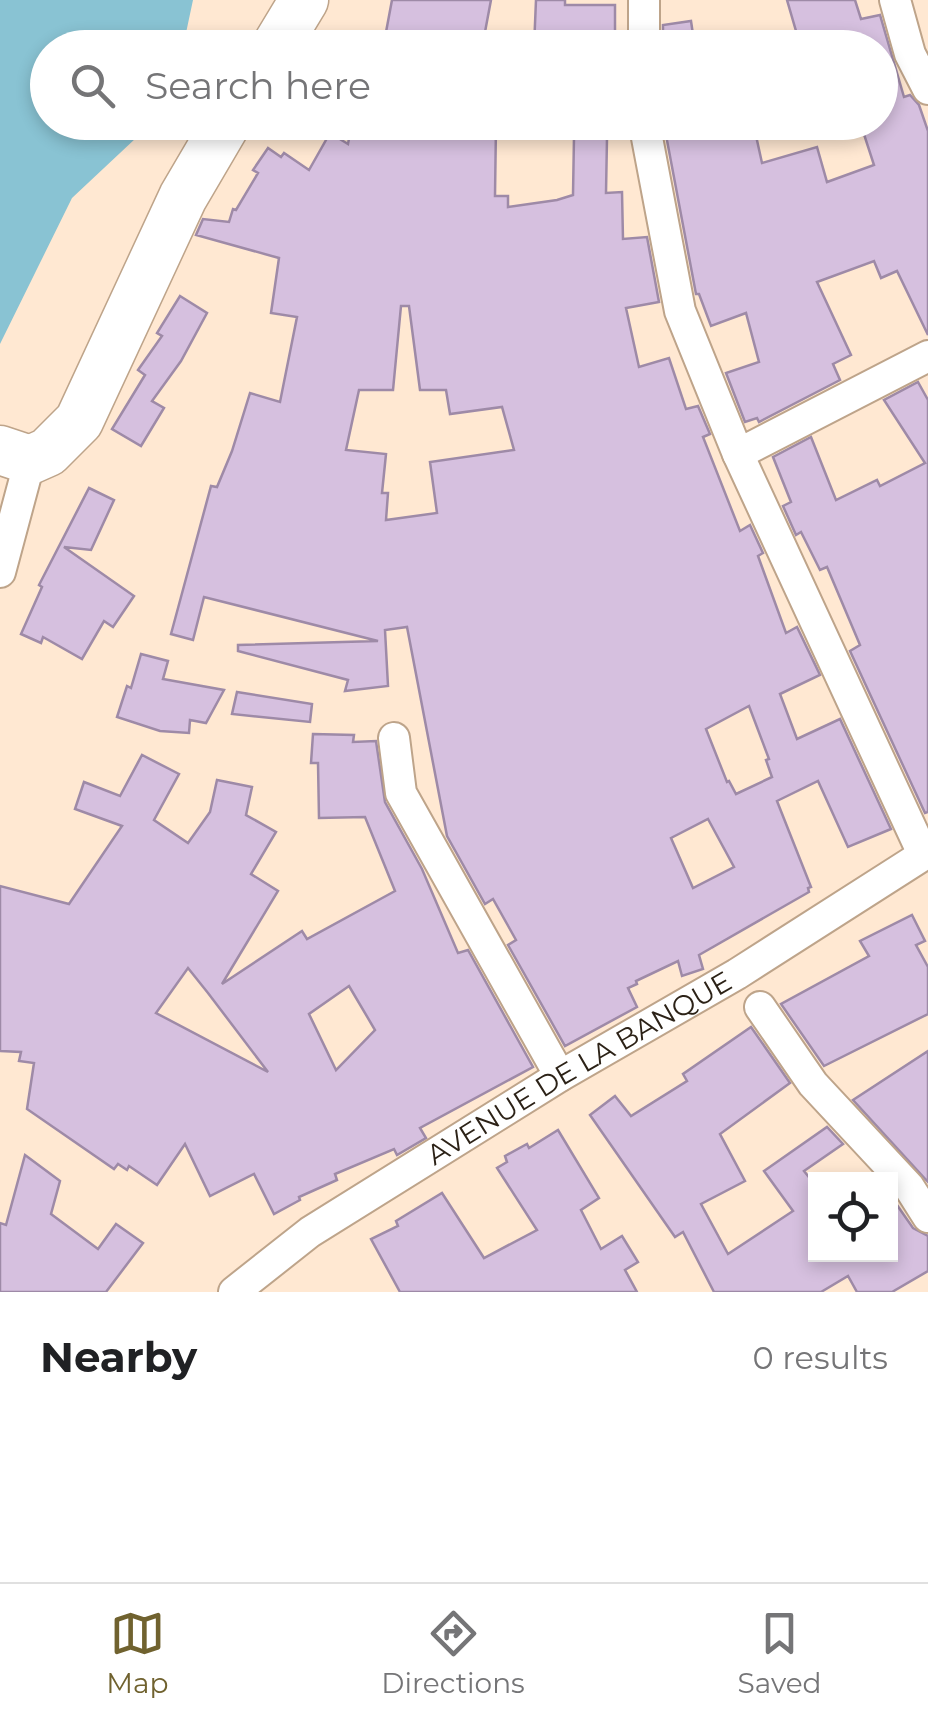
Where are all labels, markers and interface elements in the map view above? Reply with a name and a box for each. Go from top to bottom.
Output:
search box [30,30,898,140]
icon: search [65,58,120,113]
text: Search here [145,62,371,109]
street label: AVENUE DE LA BANQUE [420,964,738,1172]
map controls [808,1172,898,1262]
button: locate [808,1172,898,1262]
text: Nearby [40,1331,197,1383]
text: 0 results [753,1338,888,1377]
tab: Map [106,1606,169,1700]
tab: Directions [381,1606,525,1700]
tab: Saved [737,1606,822,1700]

